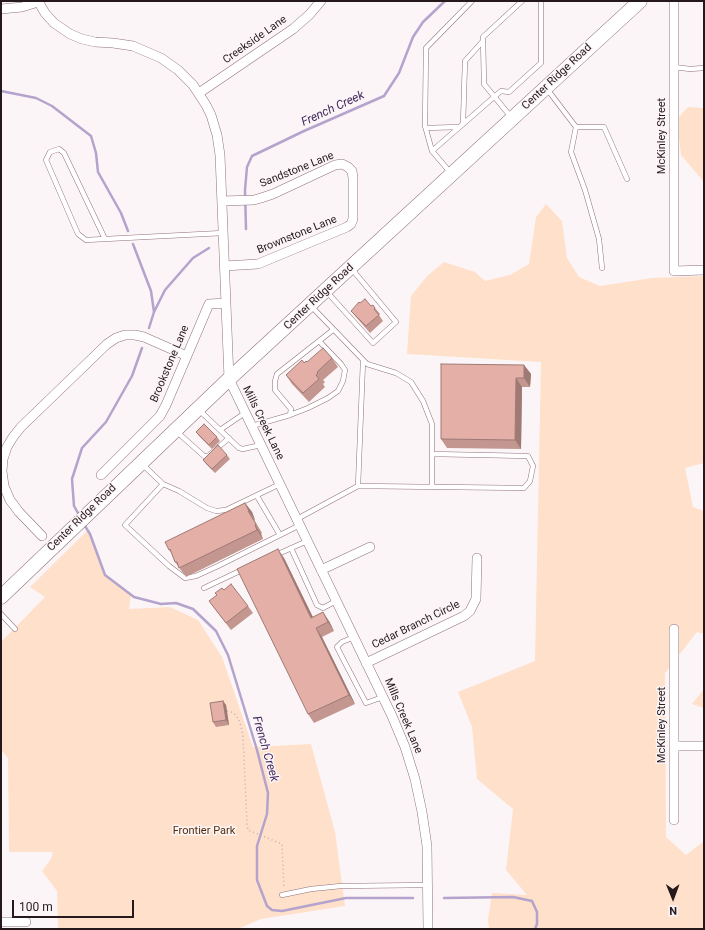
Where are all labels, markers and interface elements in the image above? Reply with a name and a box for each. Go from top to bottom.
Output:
street label: Creekside Lane [221,13,289,67]
street label: Center Ridge Road [519,41,595,113]
water label: French Creek [299,88,367,130]
street label: McKinley Street [655,98,669,174]
street label: Sandstone Lane [258,149,336,191]
street label: Brownstone Lane [255,213,339,257]
street label: Center Ridge Road [281,261,357,333]
street label: Brookstone Lane [148,323,192,405]
street label: Mills Creek Lane [239,384,287,462]
street label: Center Ridge Road [45,482,119,554]
street label: Cedar Branch Circle [370,598,462,652]
street label: Mills Creek Lane [381,676,425,756]
street label: McKinley Street [655,687,669,763]
water label: French Creek [249,714,281,784]
park label: Frontier Park [173,824,235,838]
north arrow [653,878,693,918]
scale bar [14,892,136,918]
text: 100 m [19,900,53,914]
text: N [669,904,677,917]

